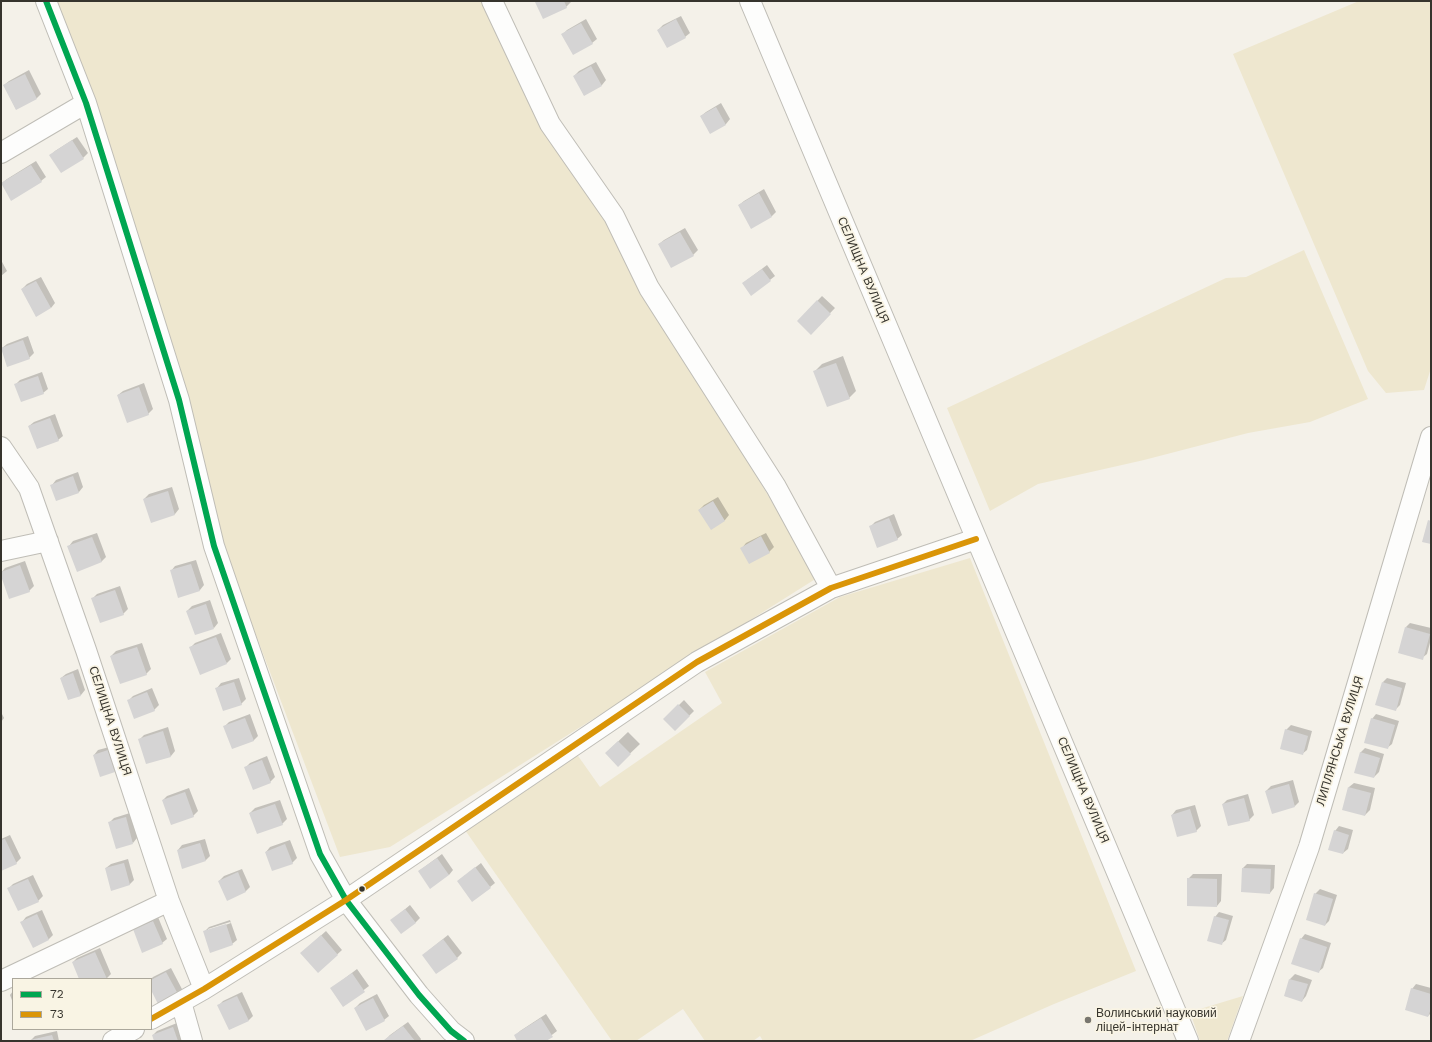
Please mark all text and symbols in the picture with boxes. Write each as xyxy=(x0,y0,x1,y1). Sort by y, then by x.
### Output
street label: СЕЛИЩНА ВУЛИЦЯ xyxy=(834,215,892,325)
street label: СЕЛИЩНА ВУЛИЦЯ xyxy=(86,665,134,777)
street label: ЛИПЛЯНСЬКА ВУЛИЦЯ xyxy=(1313,674,1367,808)
street label: СЕЛИЩНА ВУЛИЦЯ xyxy=(1054,735,1112,845)
unlabelled marker xyxy=(357,884,367,894)
legend xyxy=(12,978,152,1030)
text: 72 xyxy=(50,987,64,1001)
place label: Волинський науковий ліцей-інтернат xyxy=(1096,1006,1217,1034)
text: 73 xyxy=(50,1007,64,1021)
marker: Волинський науковий ліцей-інтернат xyxy=(1083,1015,1093,1025)

